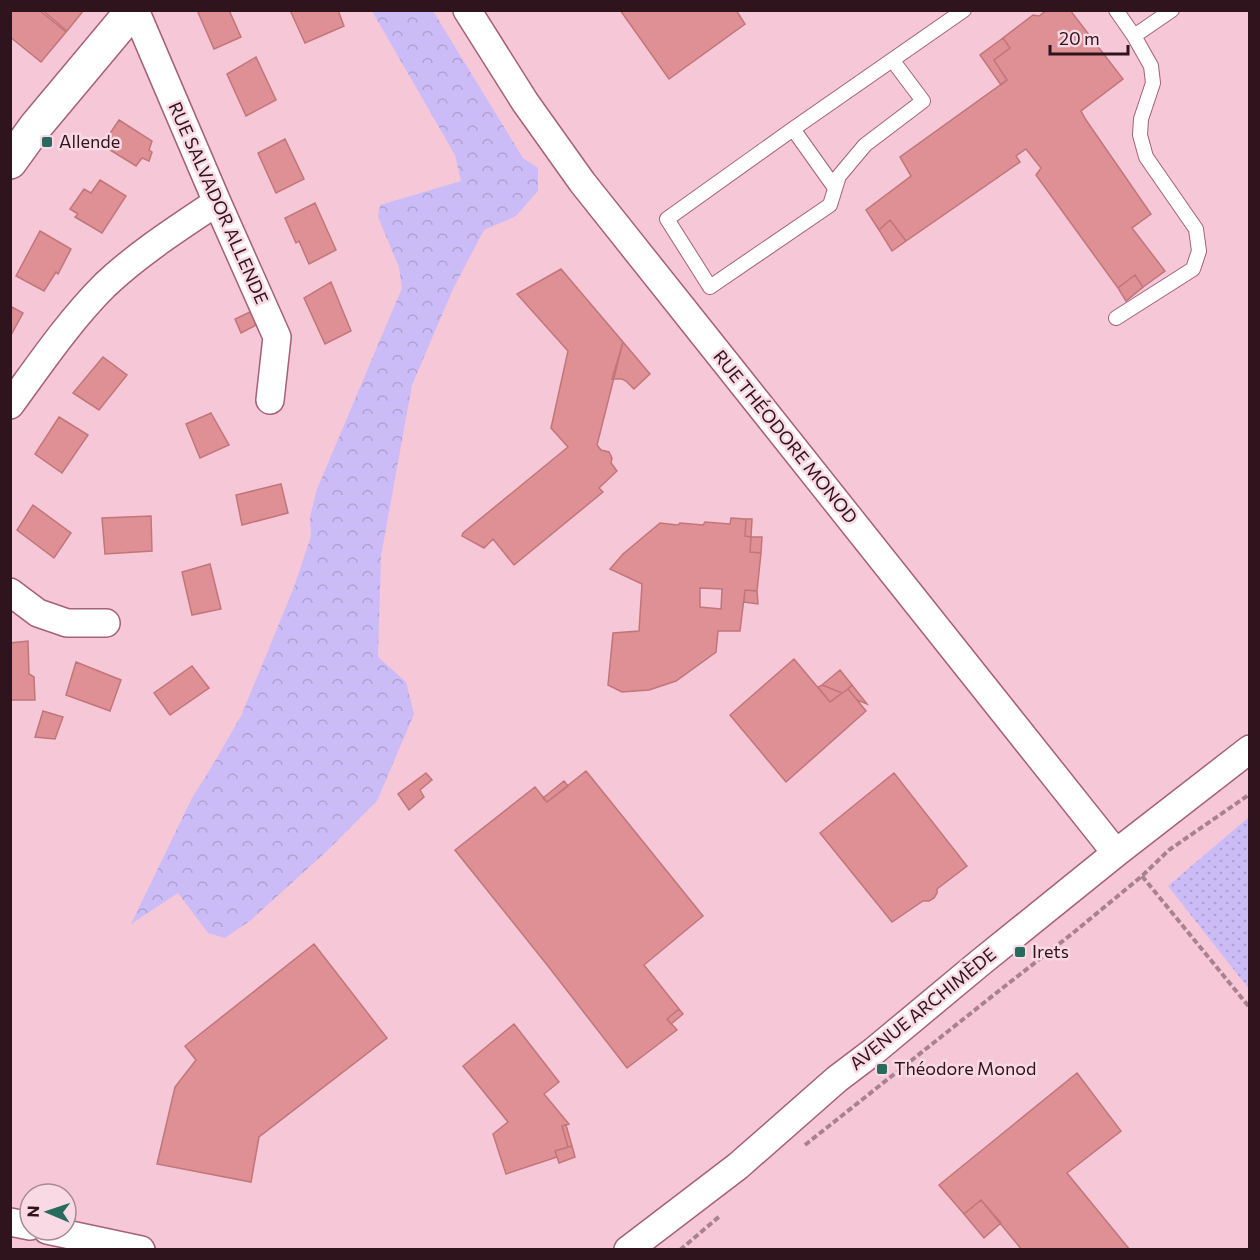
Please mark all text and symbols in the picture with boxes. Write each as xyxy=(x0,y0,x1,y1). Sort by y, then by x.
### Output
scale bar xyxy=(1050,18,1128,56)
text: 20 m xyxy=(1059,27,1100,49)
street label: RUE SALVADOR ALLENDE xyxy=(164,98,274,307)
place label: Allende xyxy=(59,130,120,152)
marker: Allende xyxy=(40,135,54,149)
street label: RUE THÉODORE MONOD xyxy=(709,345,863,527)
place label: Irets xyxy=(1032,940,1069,962)
street label: AVENUE ARCHIMÈDE xyxy=(845,942,1000,1074)
marker: Irets xyxy=(1013,945,1027,959)
place label: Théodore Monod xyxy=(894,1057,1036,1079)
marker: Théodore Monod xyxy=(875,1062,889,1076)
north arrow xyxy=(18,1182,78,1242)
text: N xyxy=(23,1205,42,1218)

